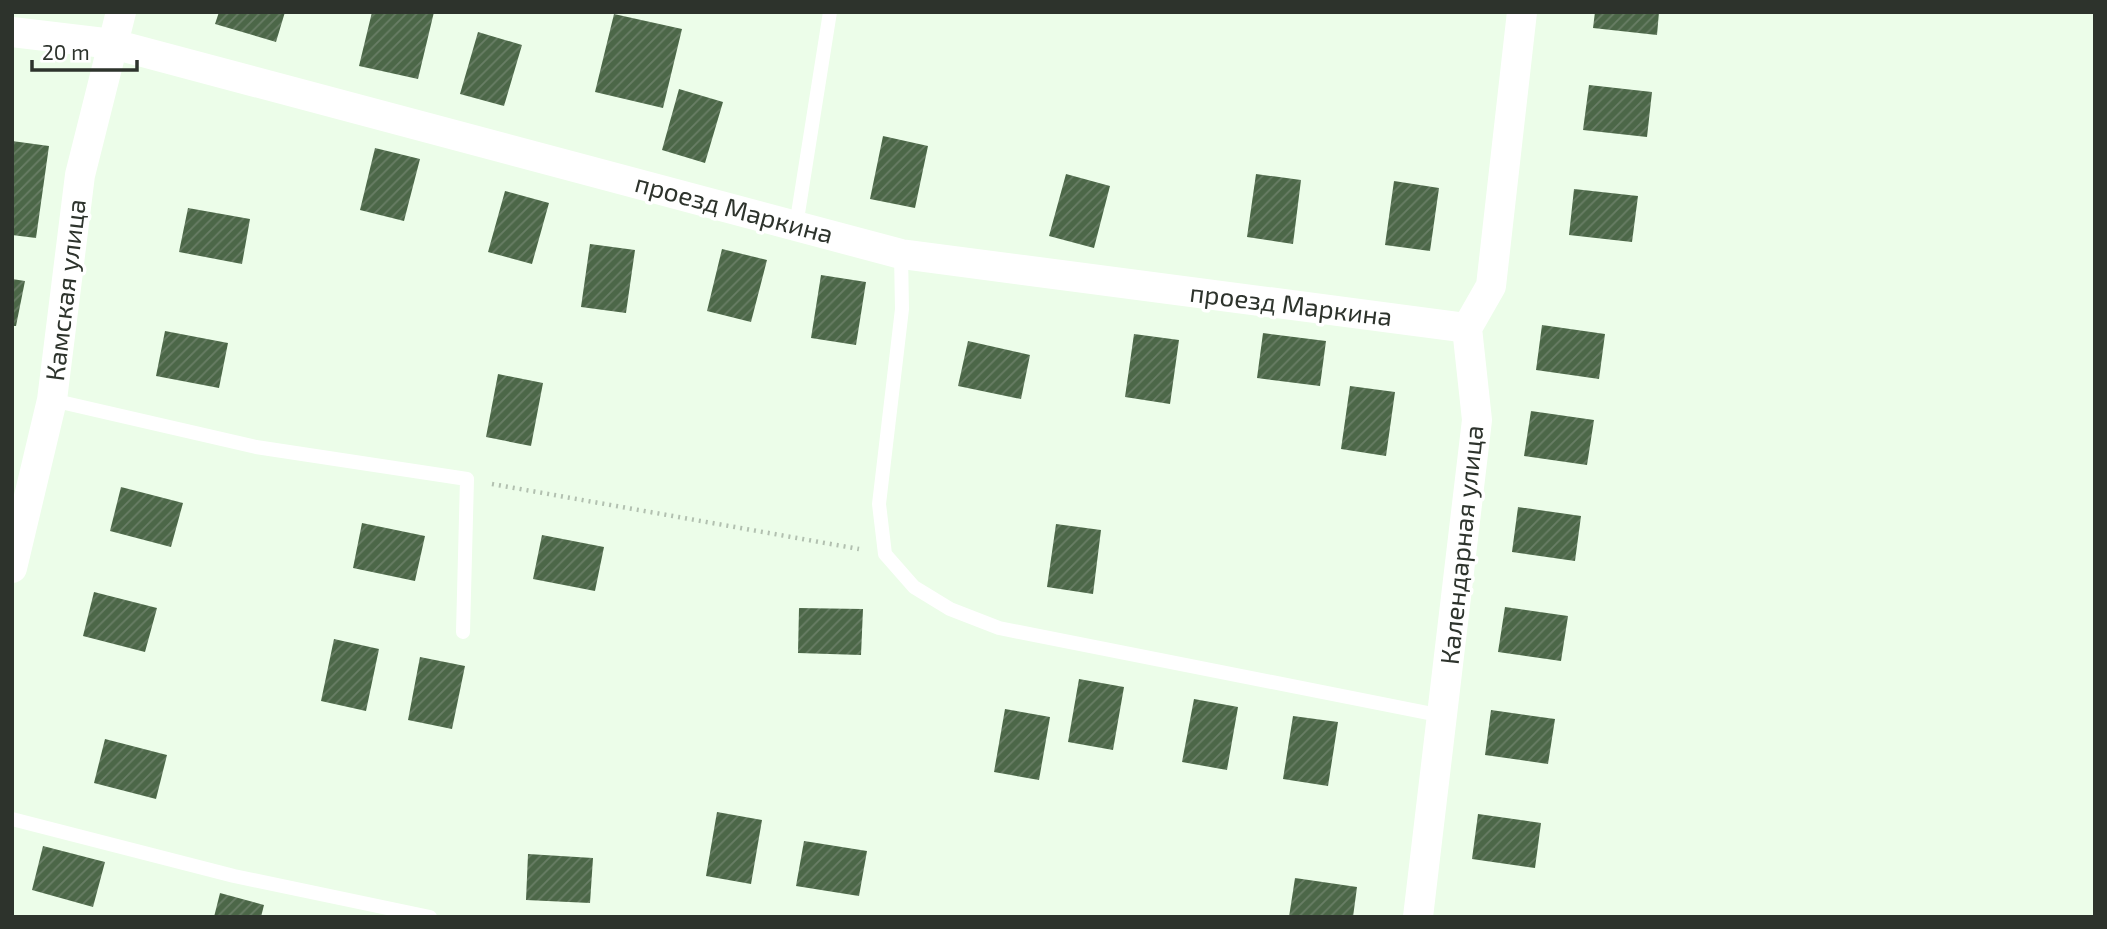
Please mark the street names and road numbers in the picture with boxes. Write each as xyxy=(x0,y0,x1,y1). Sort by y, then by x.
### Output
street label: проезд Маркина xyxy=(632,166,837,249)
street label: Камская улица xyxy=(38,197,92,383)
street label: проезд Маркина xyxy=(1188,276,1394,331)
street label: Календарная улица xyxy=(1433,424,1489,666)

